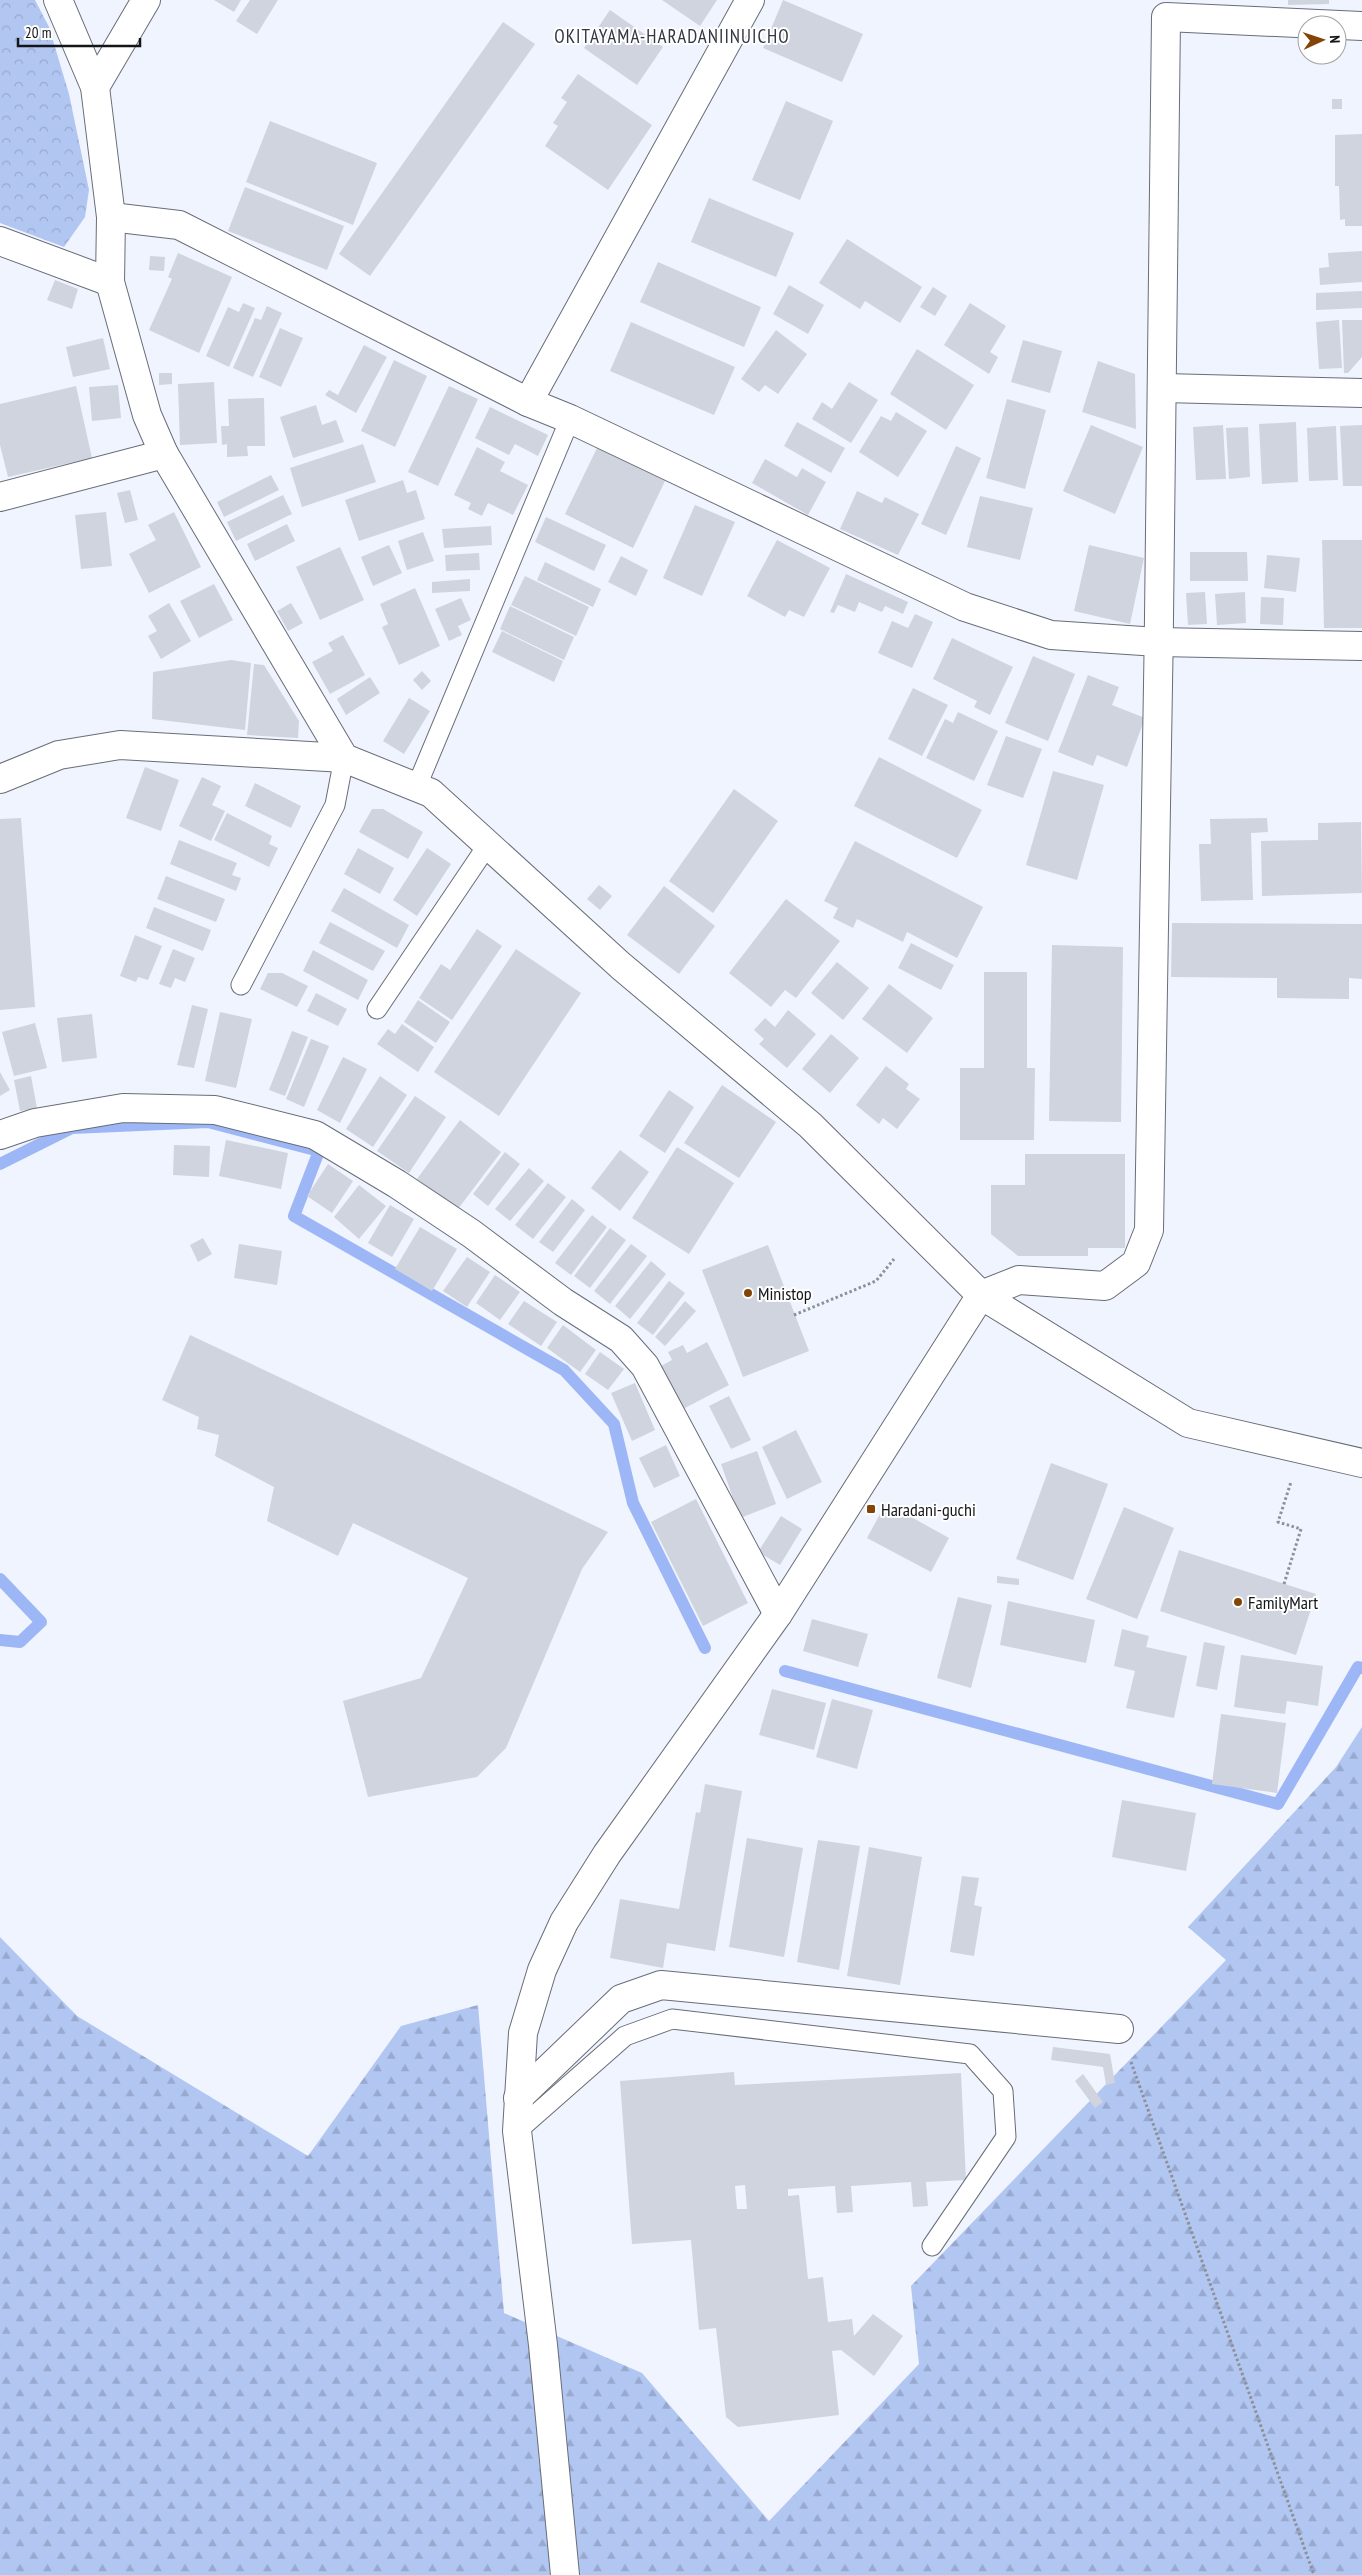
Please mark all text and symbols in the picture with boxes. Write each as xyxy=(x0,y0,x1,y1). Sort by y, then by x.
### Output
scale bar xyxy=(18,15,140,47)
north arrow xyxy=(1297,15,1347,65)
text: 20 m xyxy=(25,23,51,42)
district label: OKITAYAMA-HARADANIINUICHO xyxy=(554,24,790,48)
text: N xyxy=(1326,35,1344,44)
place label: Ministop xyxy=(758,1282,812,1305)
marker: Ministop xyxy=(742,1287,754,1299)
place label: Haradani-guchi xyxy=(881,1498,976,1521)
marker: Haradani-guchi xyxy=(865,1503,877,1515)
place label: FamilyMart xyxy=(1248,1591,1318,1614)
marker: FamilyMart xyxy=(1232,1596,1244,1608)

